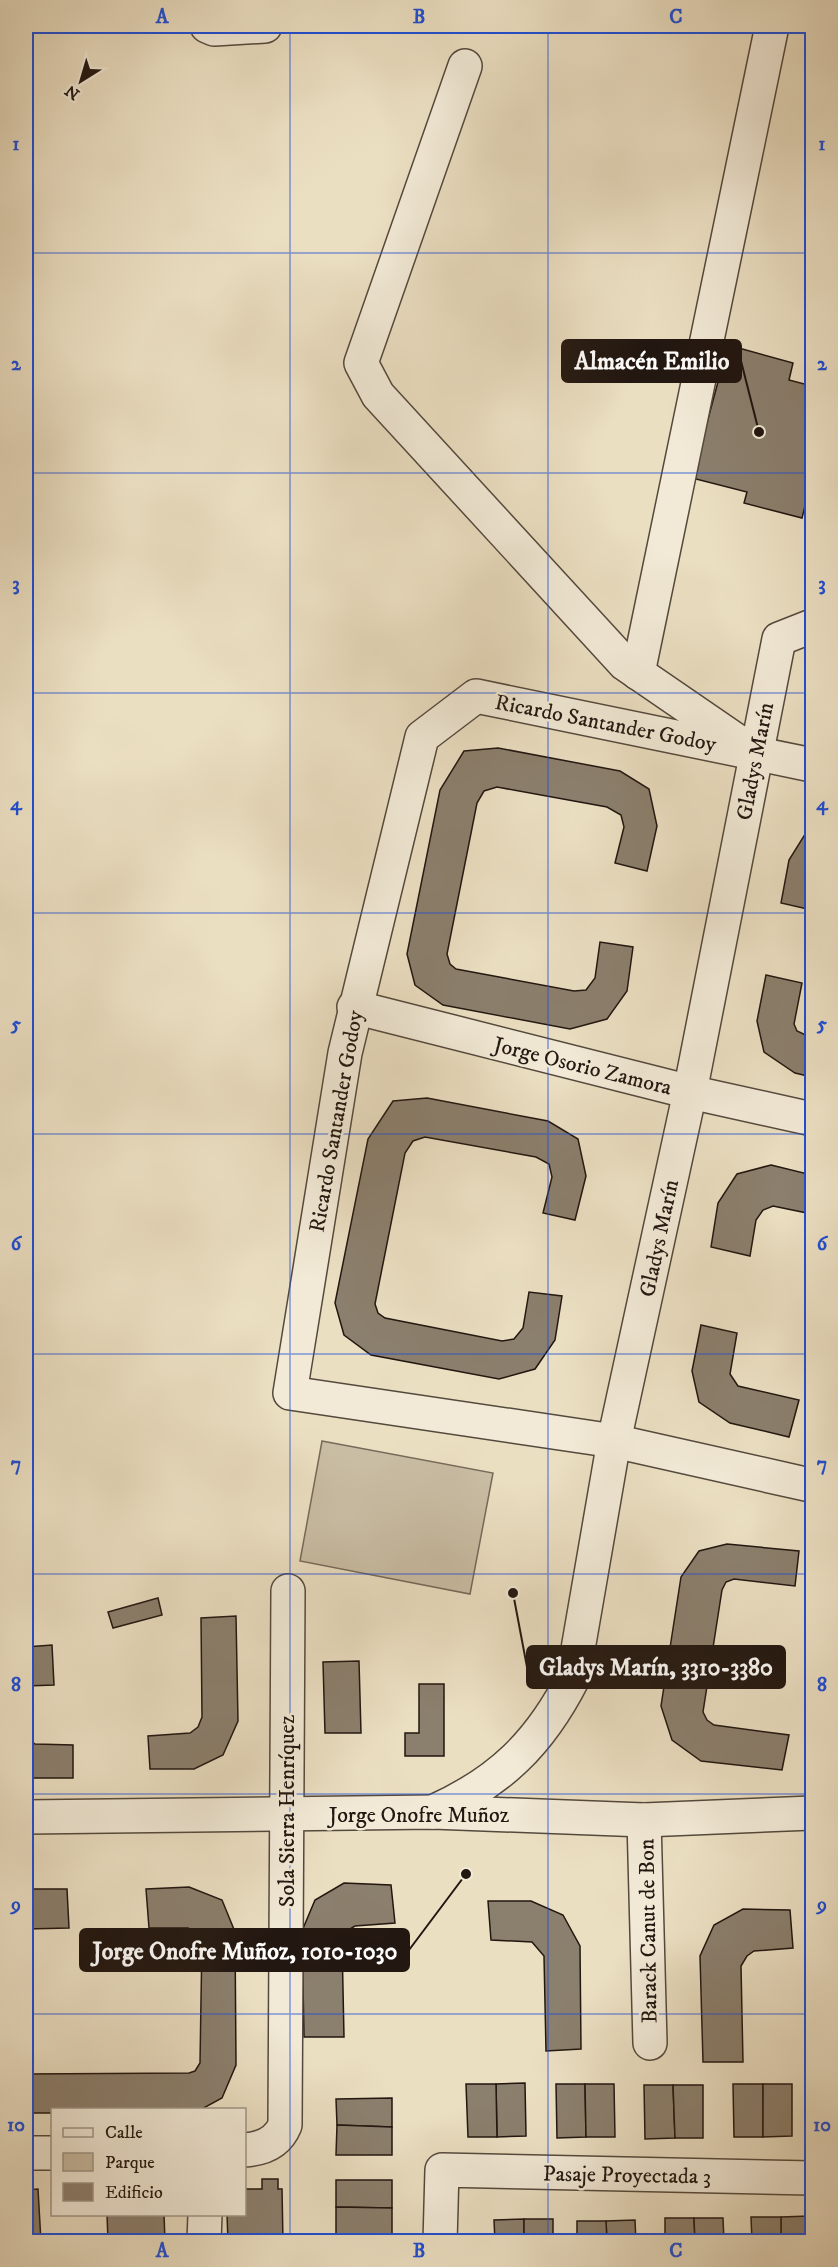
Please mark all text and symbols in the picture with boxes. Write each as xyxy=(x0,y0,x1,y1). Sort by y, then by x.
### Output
text: A xyxy=(155,5,170,30)
text: B xyxy=(413,5,425,30)
text: C xyxy=(669,5,683,30)
north arrow xyxy=(51,51,111,111)
text: N xyxy=(61,80,84,104)
text: 1 xyxy=(12,132,20,157)
text: 1 xyxy=(818,132,826,157)
callout: Almacén Emilio xyxy=(562,340,741,382)
text: Almacén Emilio xyxy=(574,347,730,377)
text: 2 xyxy=(11,352,22,377)
text: 2 xyxy=(817,352,828,377)
text: 3 xyxy=(12,572,20,597)
text: 3 xyxy=(818,572,826,597)
street label: Ricardo Santander Godoy xyxy=(493,689,719,758)
street label: Gladys Marín xyxy=(731,700,780,823)
text: 4 xyxy=(10,792,23,817)
text: 4 xyxy=(816,792,829,817)
street label: Ricardo Santander Godoy xyxy=(304,1008,369,1234)
text: 5 xyxy=(10,1012,21,1037)
text: 5 xyxy=(816,1012,827,1037)
street label: Jorge Osorio Zamora xyxy=(489,1031,675,1102)
street label: Gladys Marín xyxy=(634,1177,685,1300)
text: 6 xyxy=(11,1232,23,1257)
text: 6 xyxy=(817,1232,829,1257)
text: 7 xyxy=(11,1452,21,1477)
text: 7 xyxy=(817,1452,827,1477)
callout: Gladys Marín, 3310-3380 xyxy=(527,1646,785,1688)
text: Gladys Marín, 3310-3380 xyxy=(539,1653,773,1683)
text: 8 xyxy=(11,1673,21,1698)
text: 8 xyxy=(817,1673,827,1698)
street label: Sola Sierra Henríquez xyxy=(274,1714,301,1907)
street label: Jorge Onofre Muñoz xyxy=(327,1802,510,1829)
street label: Barack Canut de Bon xyxy=(633,1838,664,2023)
text: 9 xyxy=(9,1893,21,1918)
text: 9 xyxy=(815,1893,827,1918)
callout: Jorge Onofre Muñoz, 1010-1030 xyxy=(80,1929,409,1971)
text: Jorge Onofre Muñoz, 1010-1030 xyxy=(90,1937,398,1967)
legend xyxy=(51,2108,246,2216)
text: 10 xyxy=(7,2113,25,2138)
text: 10 xyxy=(813,2113,831,2138)
text: Calle xyxy=(105,2122,143,2144)
text: Parque xyxy=(105,2152,155,2174)
street label: Pasaje Proyectada 3 xyxy=(543,2161,711,2190)
text: Edificio xyxy=(105,2182,163,2204)
text: A xyxy=(155,2239,170,2264)
text: B xyxy=(413,2239,425,2264)
text: C xyxy=(669,2239,683,2264)

